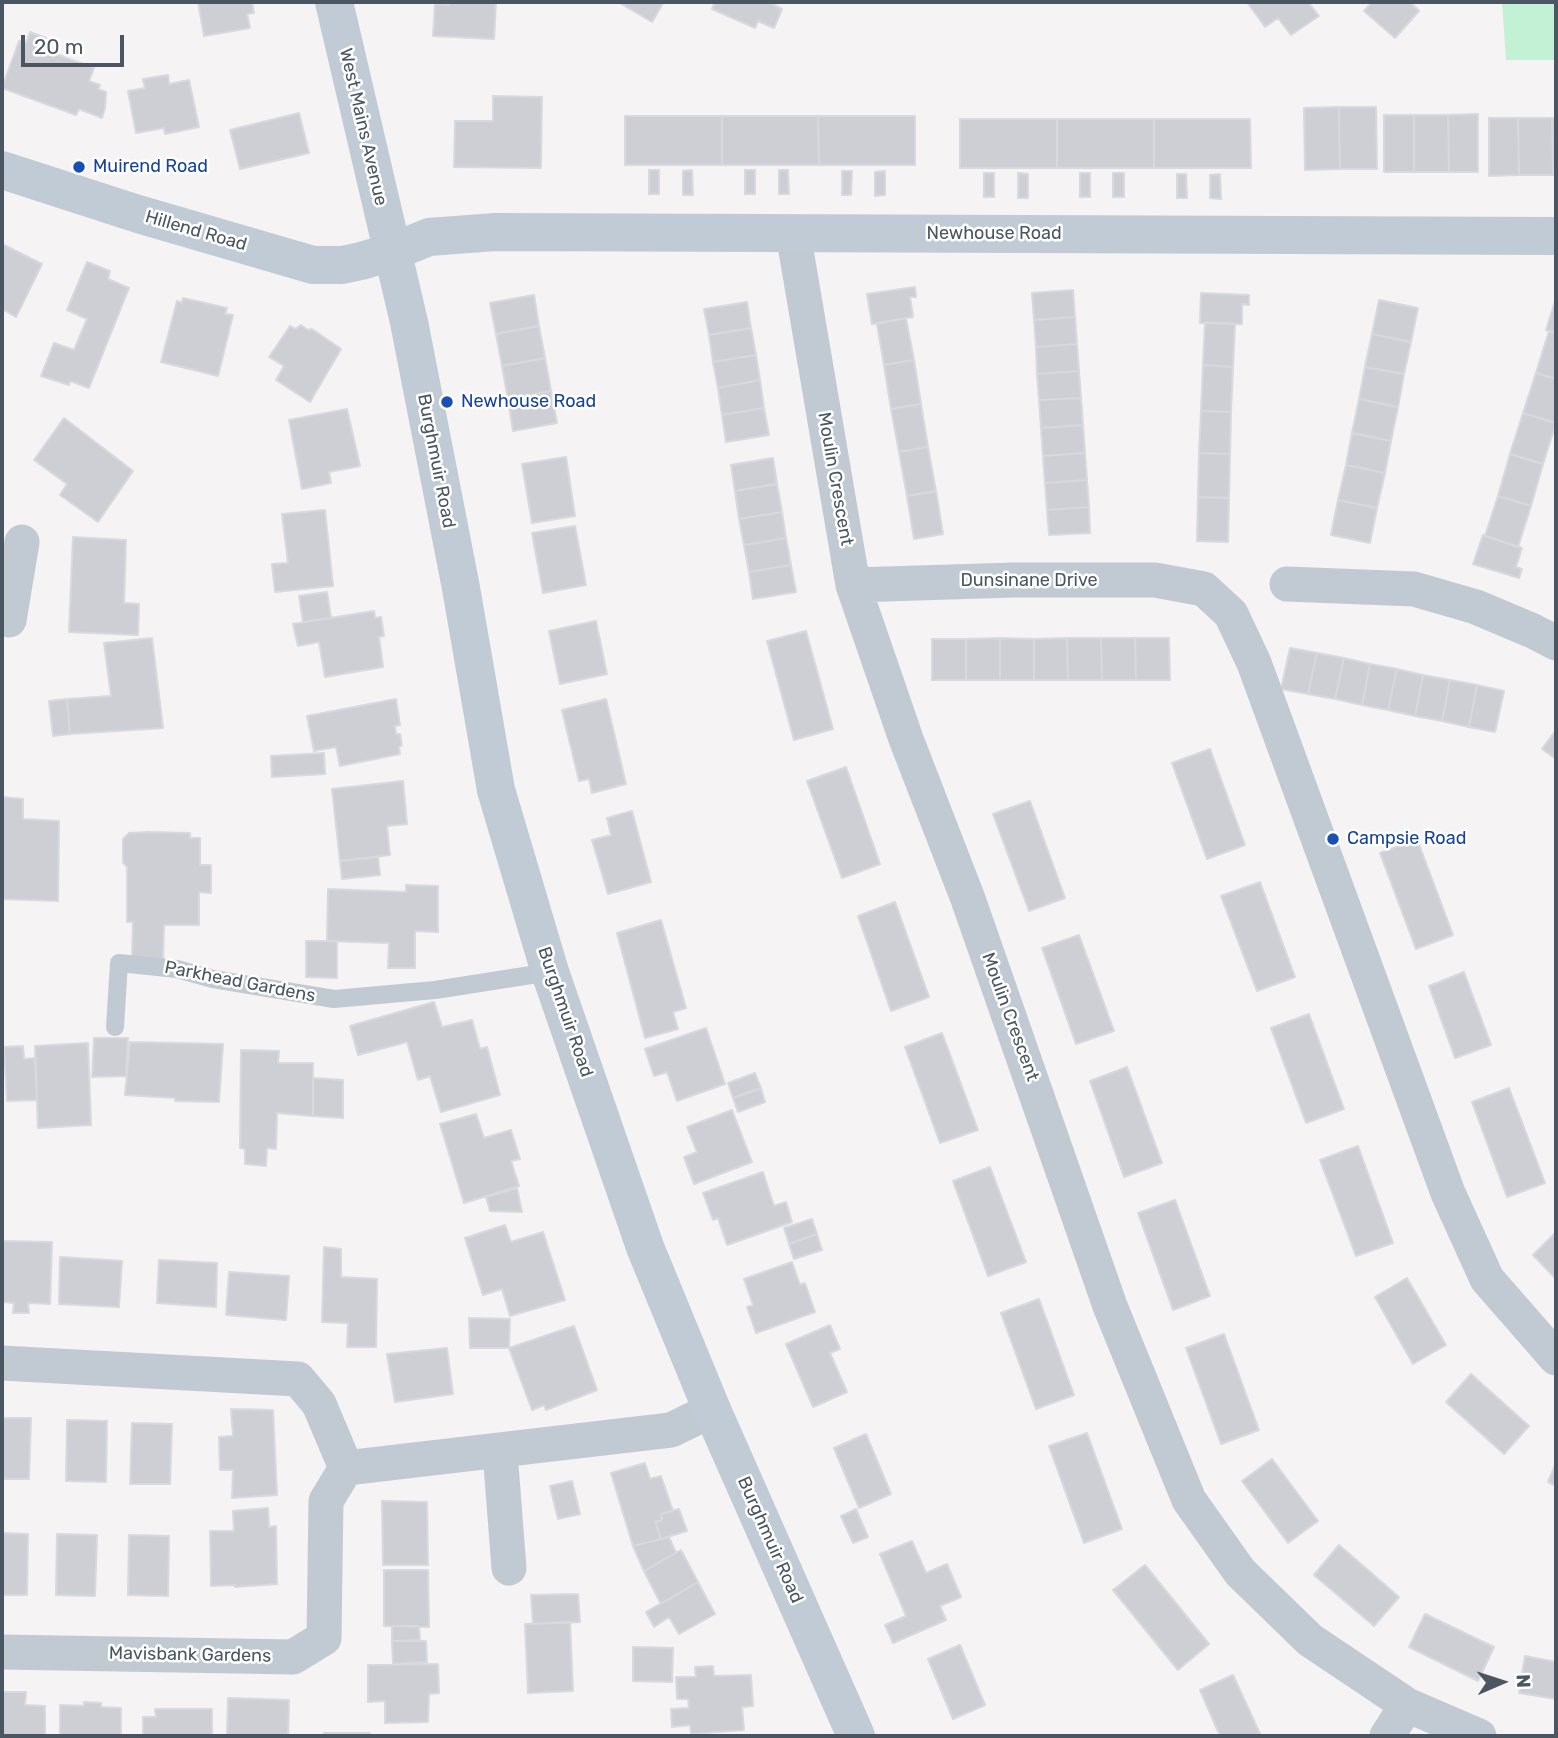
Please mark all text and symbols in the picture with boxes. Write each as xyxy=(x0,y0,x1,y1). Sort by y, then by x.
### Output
scale bar xyxy=(24,21,128,65)
text: 20 m xyxy=(34,34,83,59)
street label: West Mains Avenue xyxy=(334,46,392,208)
place label: Muirend Road xyxy=(93,156,208,178)
marker: Muirend Road xyxy=(71,159,87,175)
street label: Hillend Road xyxy=(143,206,249,256)
street label: Newhouse Road xyxy=(926,223,1062,245)
place label: Newhouse Road xyxy=(461,391,596,413)
street label: Burghmuir Road xyxy=(412,392,460,530)
marker: Newhouse Road xyxy=(439,394,455,410)
street label: Moulin Crescent xyxy=(813,411,857,547)
street label: Dunsinane Drive xyxy=(960,570,1098,592)
place label: Campsie Road xyxy=(1347,828,1466,850)
marker: Campsie Road xyxy=(1325,831,1341,847)
street label: Burghmuir Road xyxy=(533,944,597,1080)
street label: Moulin Crescent xyxy=(977,950,1043,1084)
street label: Parkhead Gardens xyxy=(163,957,317,1007)
street label: Burghmuir Road xyxy=(732,1473,808,1607)
street label: Mavisbank Gardens xyxy=(109,1643,271,1667)
north arrow xyxy=(1467,1647,1537,1717)
text: N xyxy=(1512,1673,1535,1688)

